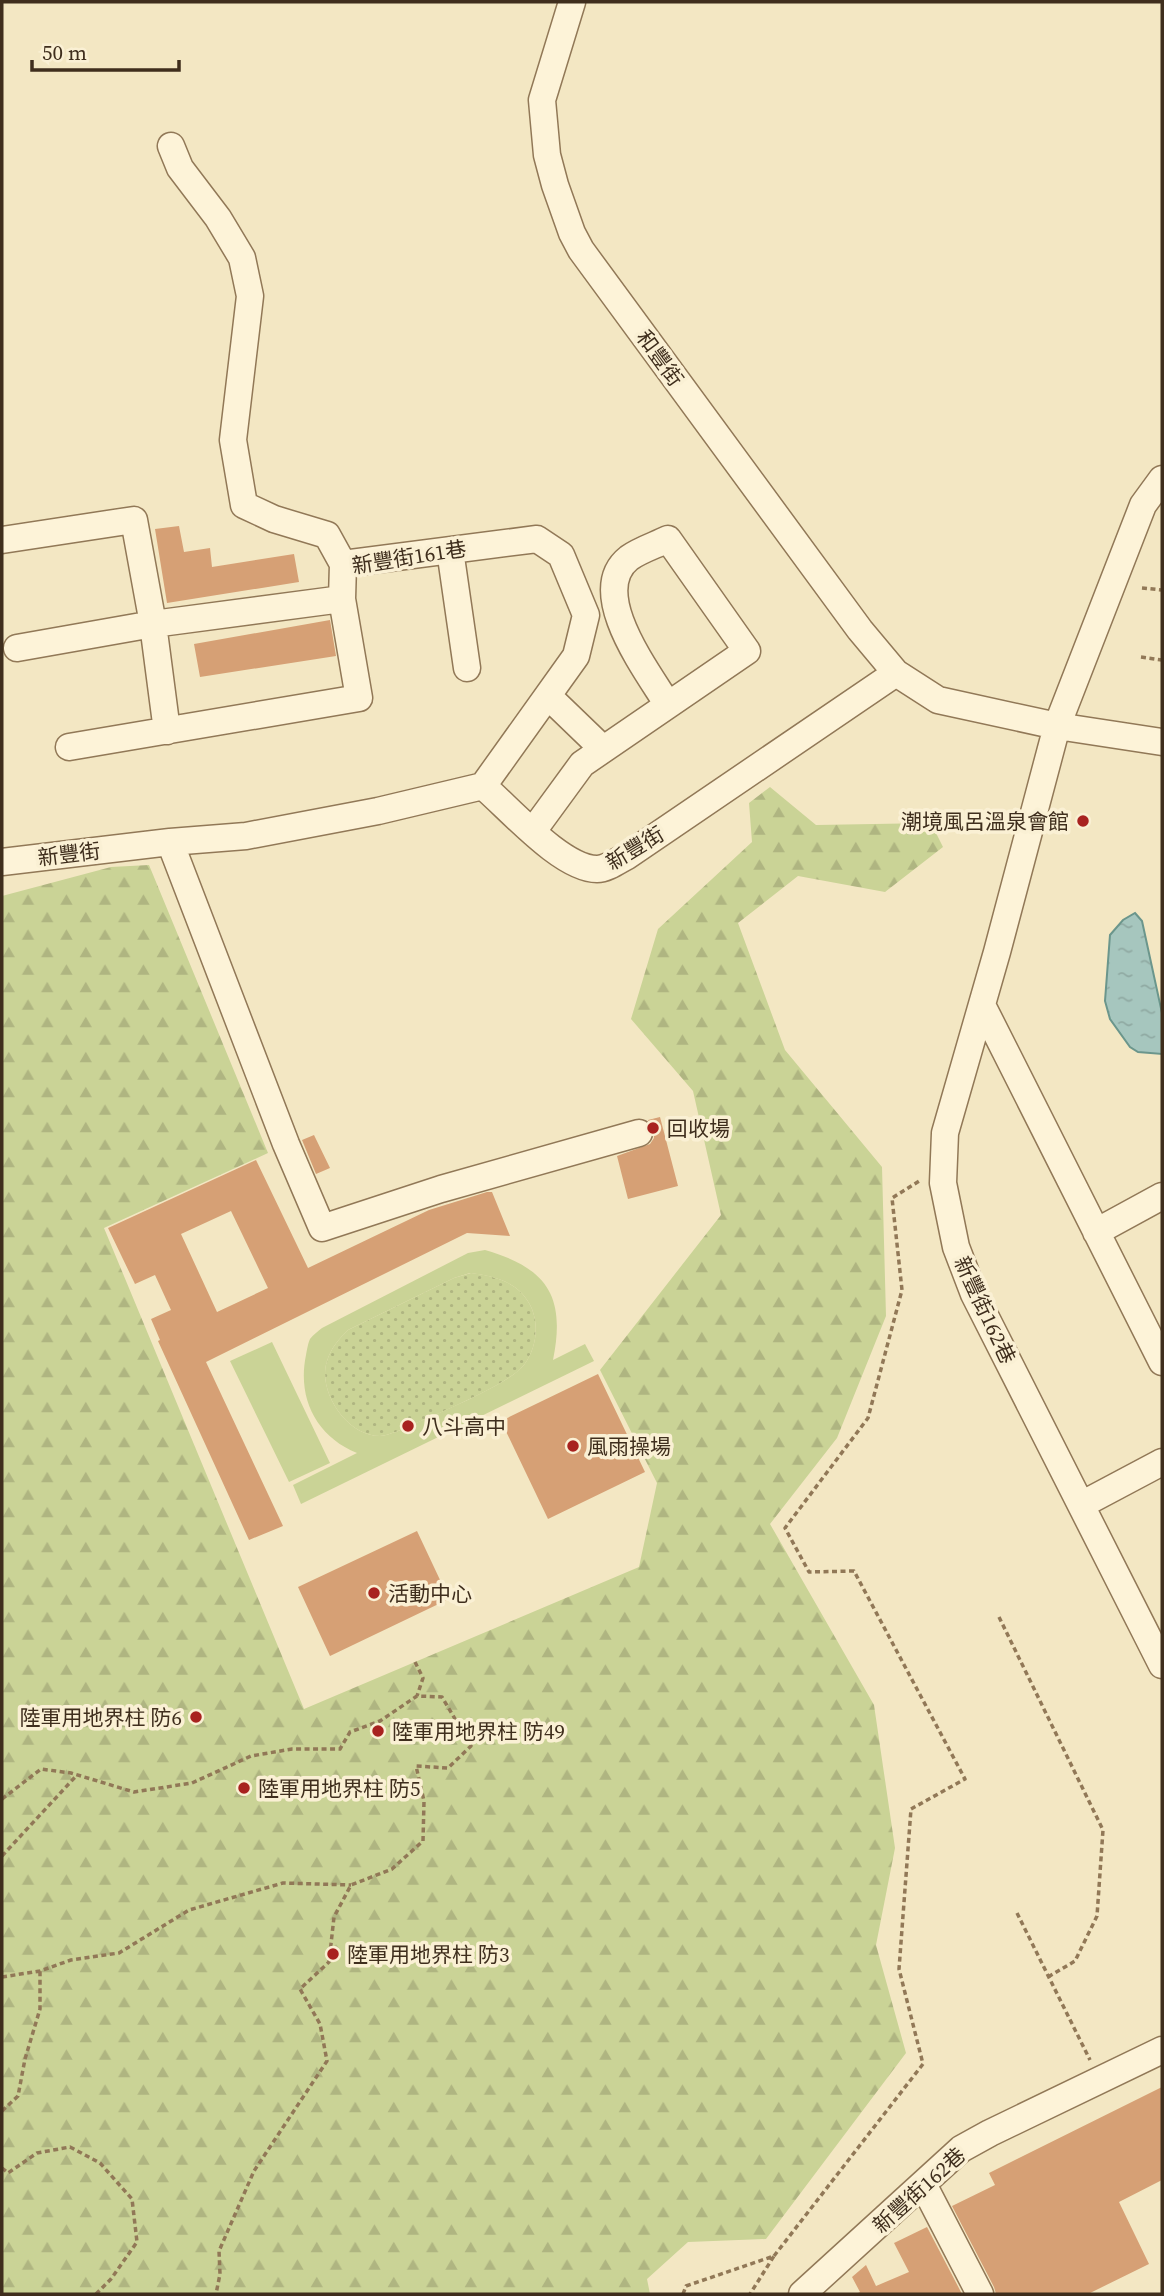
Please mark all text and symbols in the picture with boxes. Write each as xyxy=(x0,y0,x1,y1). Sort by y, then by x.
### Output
scale bar xyxy=(32,28,178,72)
text: 50 m xyxy=(42,38,87,67)
street label: 和豐街 xyxy=(630,324,690,392)
street label: 新豐街161巷 xyxy=(350,534,468,580)
place label: 潮境風呂溫泉會館 xyxy=(901,807,1069,836)
marker: 潮境風呂溫泉會館 xyxy=(1075,813,1091,829)
street label: 新豐街 xyxy=(601,819,669,877)
street label: 新豐街 xyxy=(36,836,102,872)
place label: 回收場 xyxy=(667,1114,730,1143)
marker: 回收場 xyxy=(645,1120,661,1136)
street label: 新豐街162巷 xyxy=(947,1252,1023,1368)
place label: 八斗高中 xyxy=(422,1412,506,1441)
marker: 八斗高中 xyxy=(400,1418,416,1434)
place label: 風雨操場 xyxy=(587,1432,671,1461)
marker: 風雨操場 xyxy=(565,1438,581,1454)
place label: 活動中心 xyxy=(388,1579,472,1608)
marker: 活動中心 xyxy=(366,1585,382,1601)
place label: 陸軍用地界柱 防6 xyxy=(20,1703,182,1732)
marker: 陸軍用地界柱 防6 xyxy=(188,1709,204,1725)
place label: 陸軍用地界柱 防49 xyxy=(392,1717,565,1746)
marker: 陸軍用地界柱 防49 xyxy=(370,1723,386,1739)
place label: 陸軍用地界柱 防5 xyxy=(258,1774,420,1803)
marker: 陸軍用地界柱 防5 xyxy=(236,1780,252,1796)
place label: 陸軍用地界柱 防3 xyxy=(347,1940,509,1969)
marker: 陸軍用地界柱 防3 xyxy=(325,1946,341,1962)
street label: 新豐街162巷 xyxy=(866,2141,972,2239)

